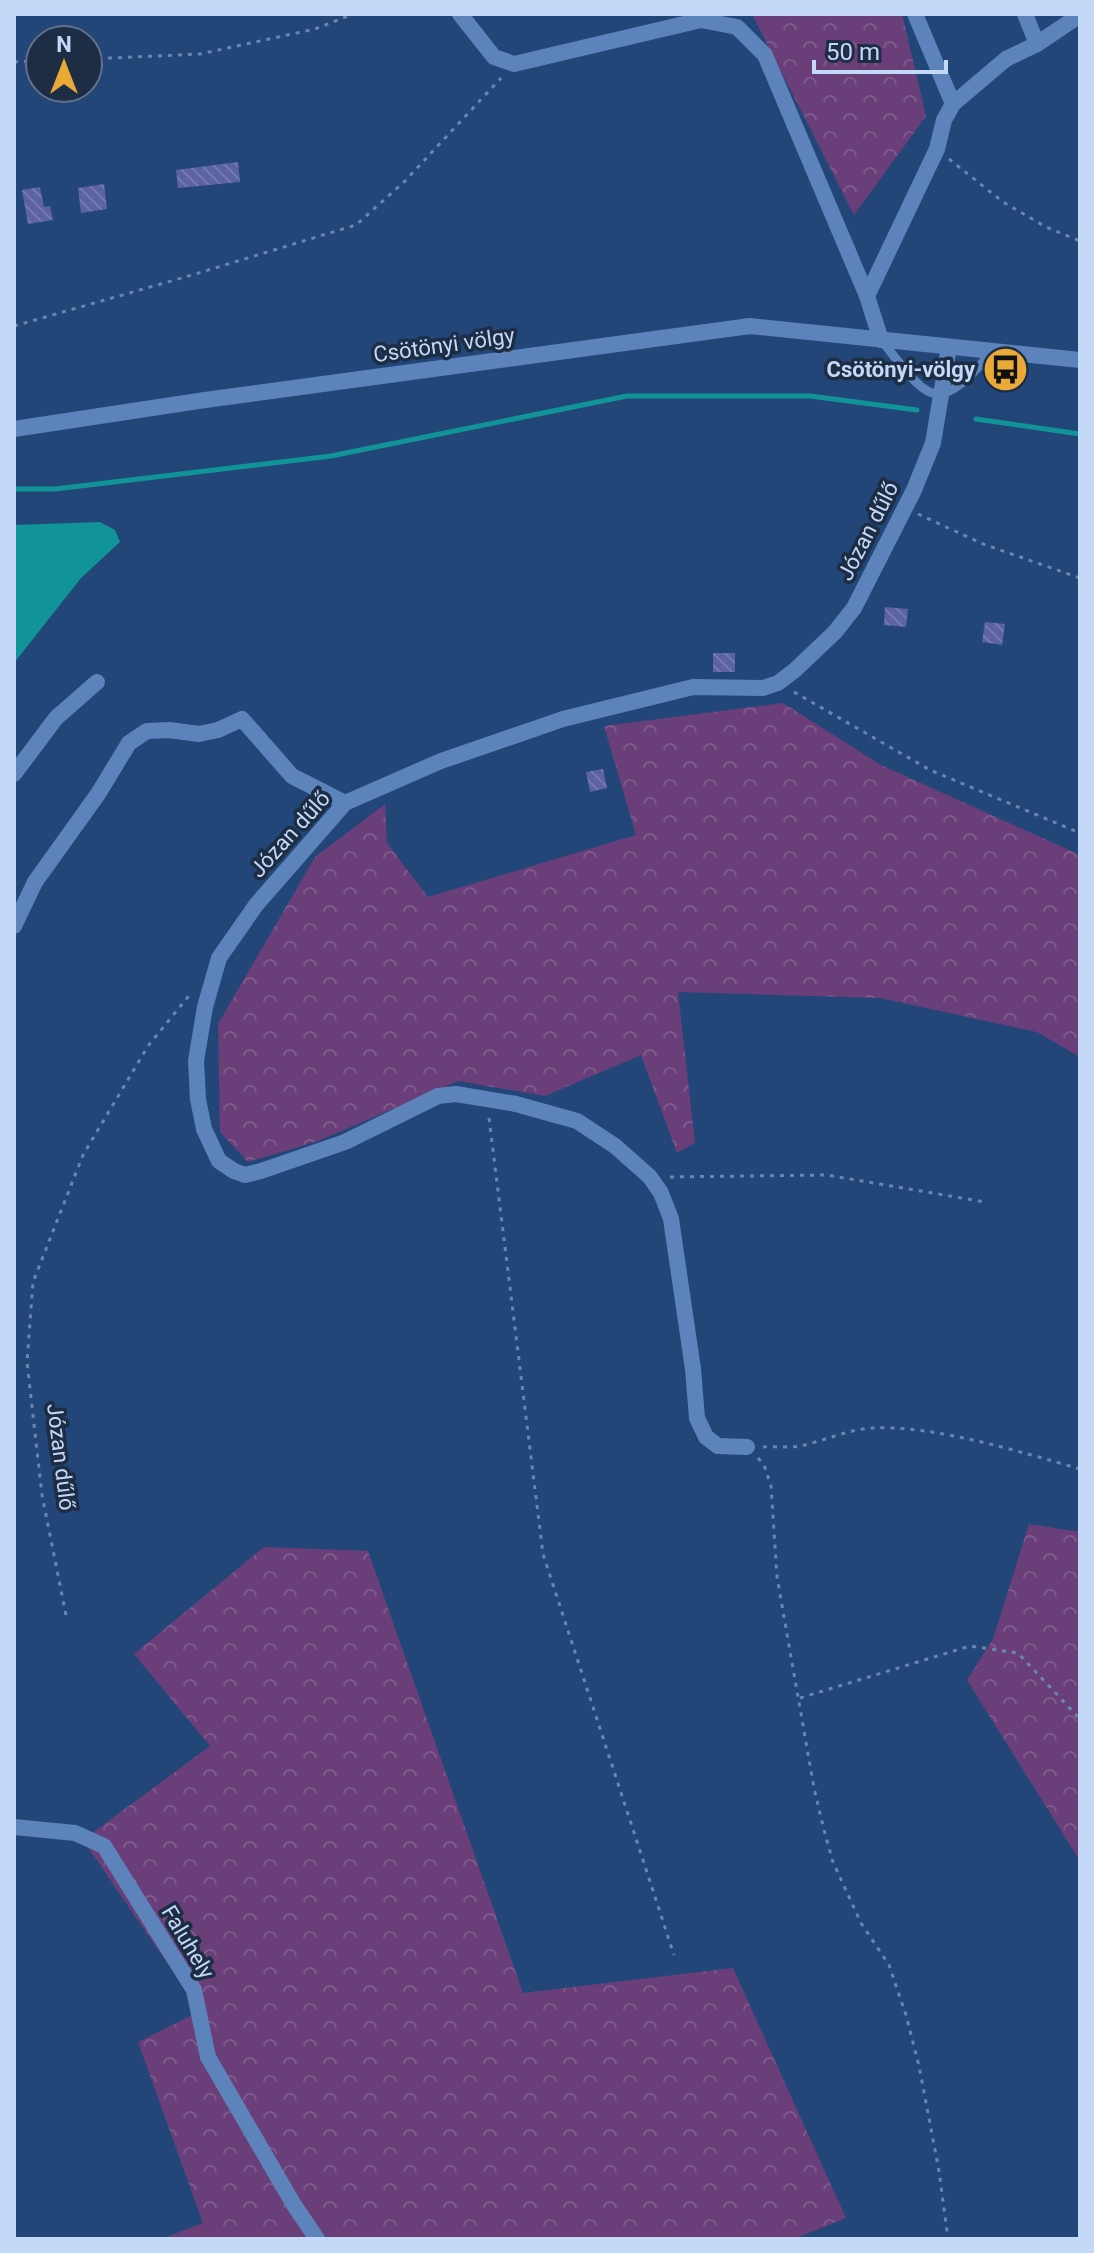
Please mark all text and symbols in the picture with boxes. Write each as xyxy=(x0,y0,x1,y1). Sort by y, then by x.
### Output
north arrow xyxy=(24,24,104,104)
scale bar xyxy=(814,24,946,74)
text: N xyxy=(56,32,72,57)
text: 50 m xyxy=(826,38,880,66)
street label: Csötönyi völgy xyxy=(372,323,517,367)
bus stop icon: Csötönyi-völgy xyxy=(982,345,1030,393)
place label: Csötönyi-völgy xyxy=(827,357,976,382)
street label: Józan dűlő xyxy=(832,477,904,585)
street label: Józan dűlő xyxy=(245,786,335,882)
street label: Józan dűlő xyxy=(42,1402,80,1512)
street label: Faluhely xyxy=(156,1901,220,1984)

